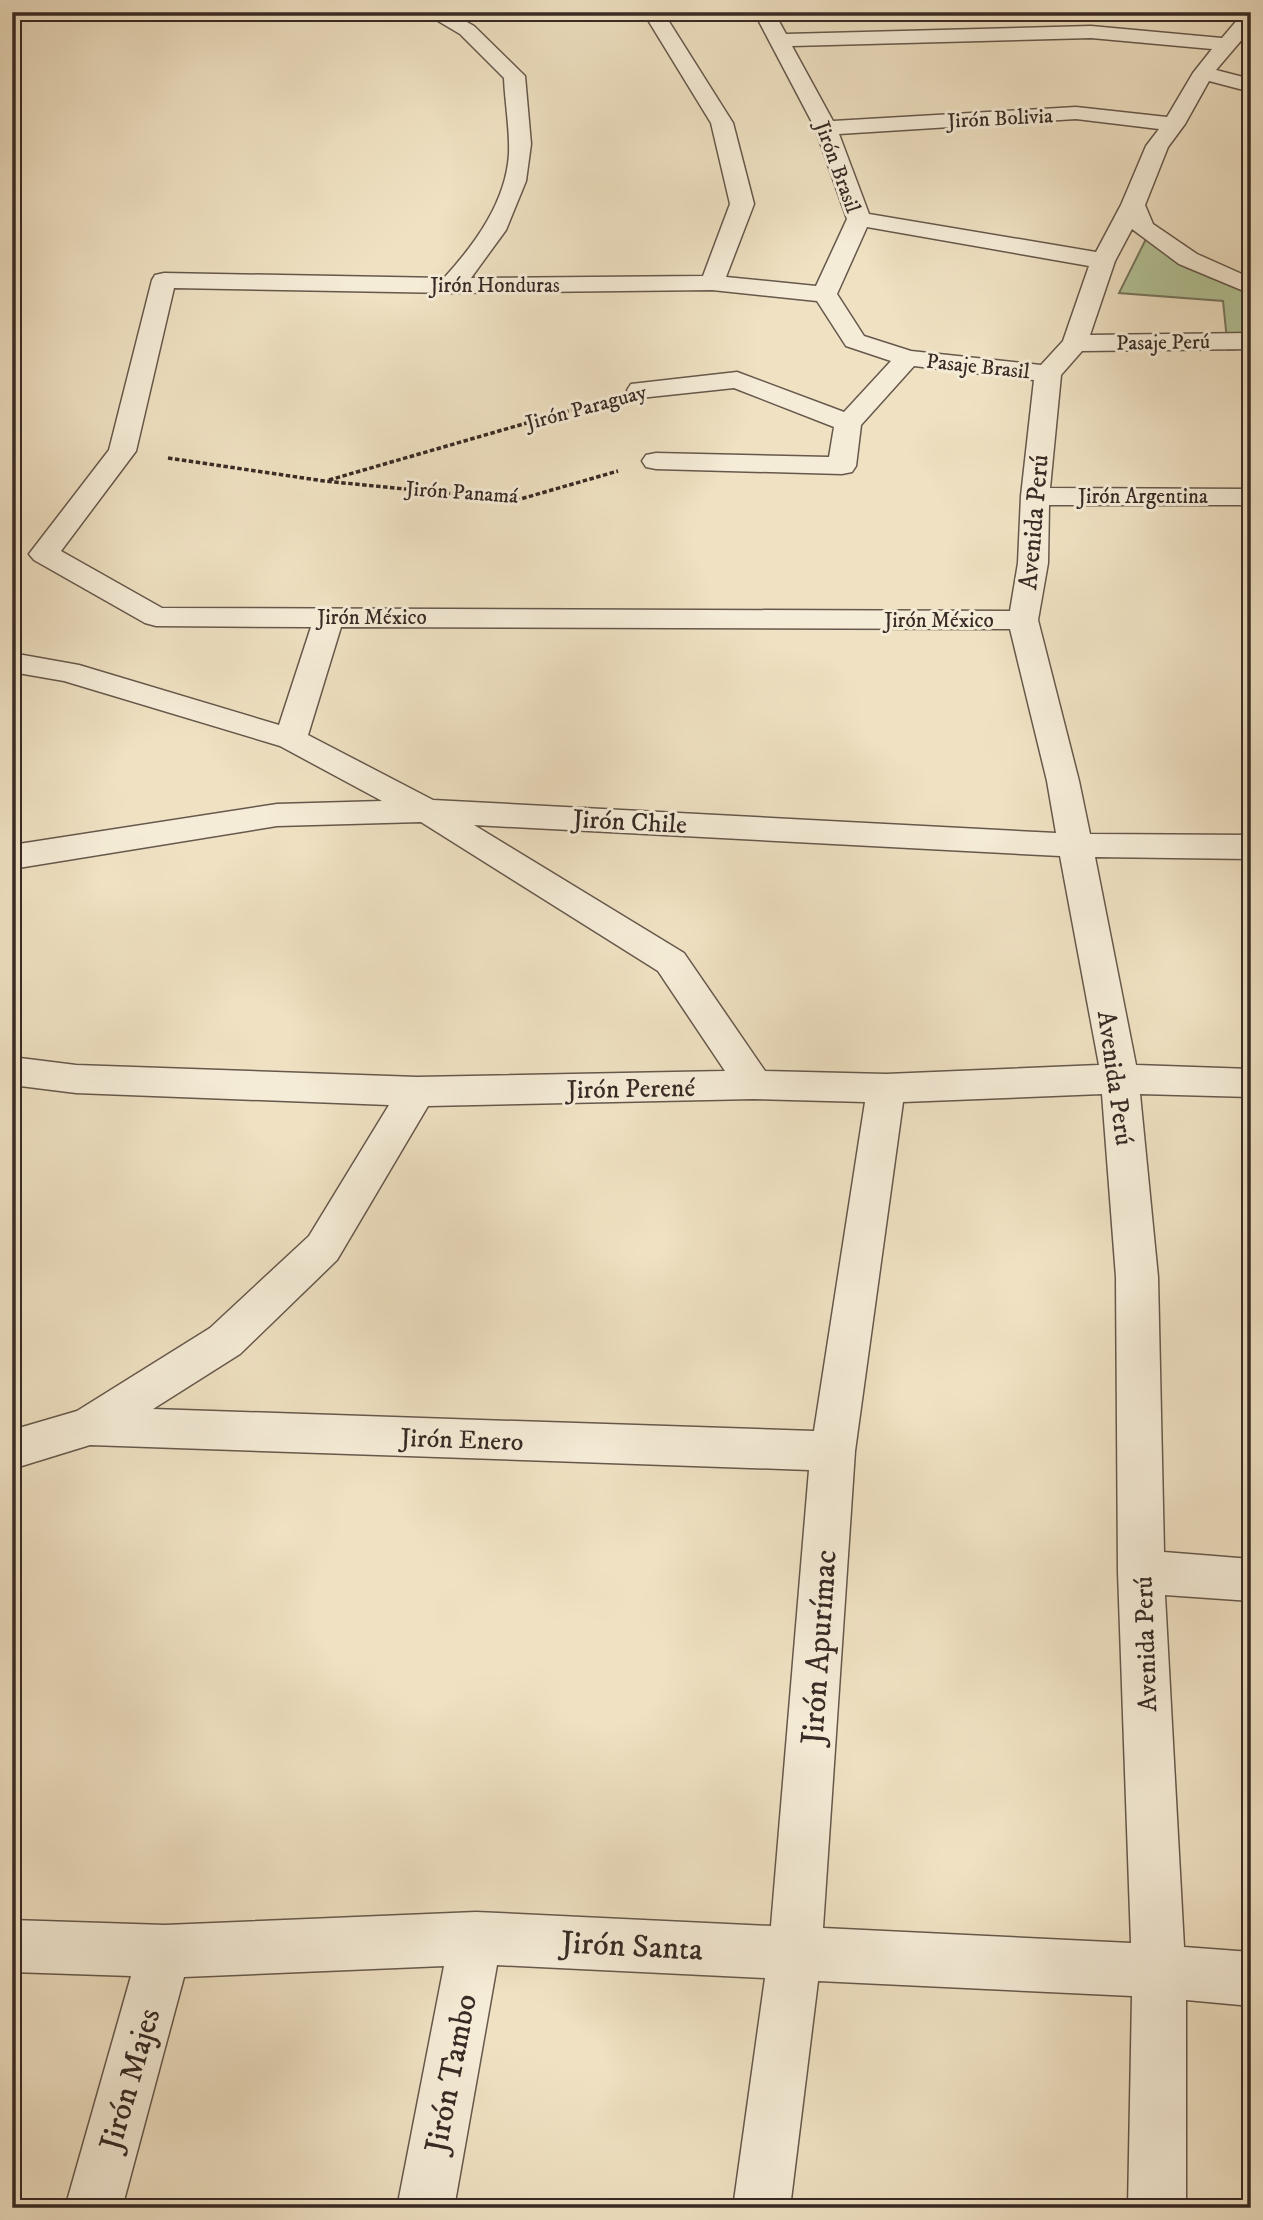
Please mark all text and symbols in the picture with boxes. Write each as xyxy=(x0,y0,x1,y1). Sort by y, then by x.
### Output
street label: Jirón Bolivia xyxy=(945,103,1054,135)
street label: Jirón Brasil xyxy=(808,116,866,217)
street label: Jirón Honduras xyxy=(428,273,560,299)
street label: Pasaje Perú xyxy=(1116,329,1210,357)
street label: Pasaje Brasil xyxy=(925,349,1032,385)
street label: Jirón Paraguay xyxy=(521,379,650,437)
street label: Avenida Perú xyxy=(1012,453,1057,591)
street label: Jirón Panamá xyxy=(403,476,519,510)
street label: Jirón Argentina xyxy=(1076,484,1208,510)
street label: Jirón México xyxy=(315,605,427,631)
street label: Jirón México xyxy=(882,608,994,634)
street label: Jirón Chile xyxy=(570,803,688,842)
street label: Avenida Perú xyxy=(1089,1009,1140,1148)
street label: Jirón Perené xyxy=(565,1072,696,1107)
street label: Jirón Enero xyxy=(398,1422,524,1459)
street label: Jirón Apurímac xyxy=(793,1549,847,1749)
street label: Avenida Perú xyxy=(1128,1576,1165,1712)
street label: Jirón Santa xyxy=(557,1923,704,1971)
street label: Jirón Tambo xyxy=(416,1991,487,2159)
street label: Jirón Majes xyxy=(91,2004,170,2158)

